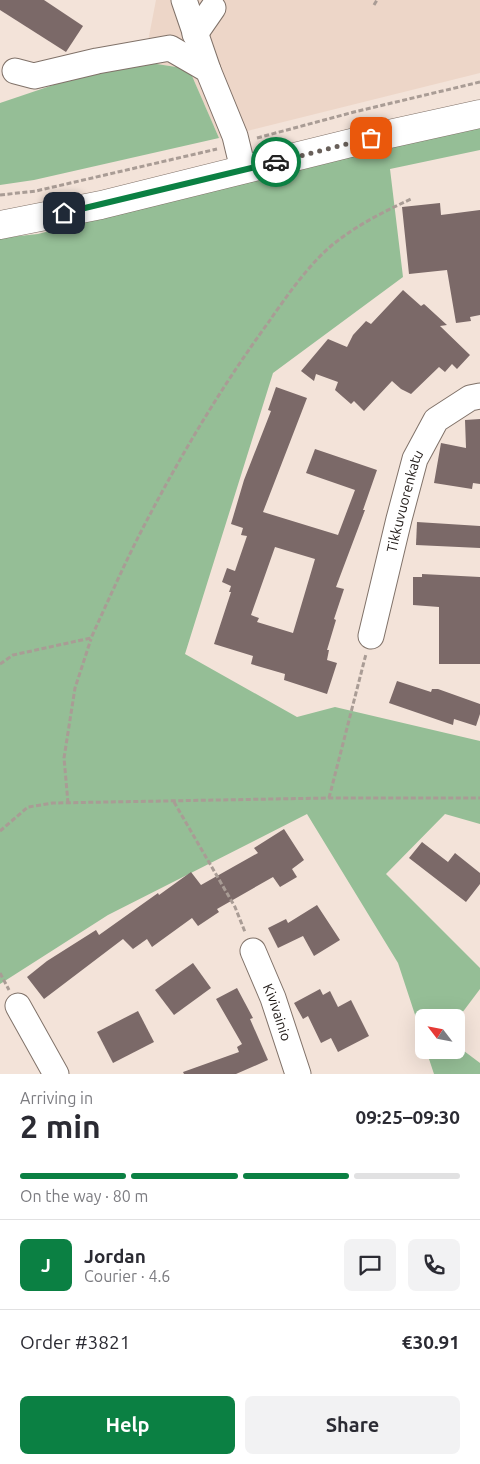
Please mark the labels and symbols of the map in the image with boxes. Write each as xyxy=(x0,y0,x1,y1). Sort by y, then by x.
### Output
pin xyxy=(350,117,392,159)
courier xyxy=(251,137,301,187)
pin xyxy=(43,192,85,234)
street label: Tikkuvuorenkatu xyxy=(383,447,426,554)
street label: Kivivainio xyxy=(260,981,295,1043)
north arrow xyxy=(415,1009,465,1059)

